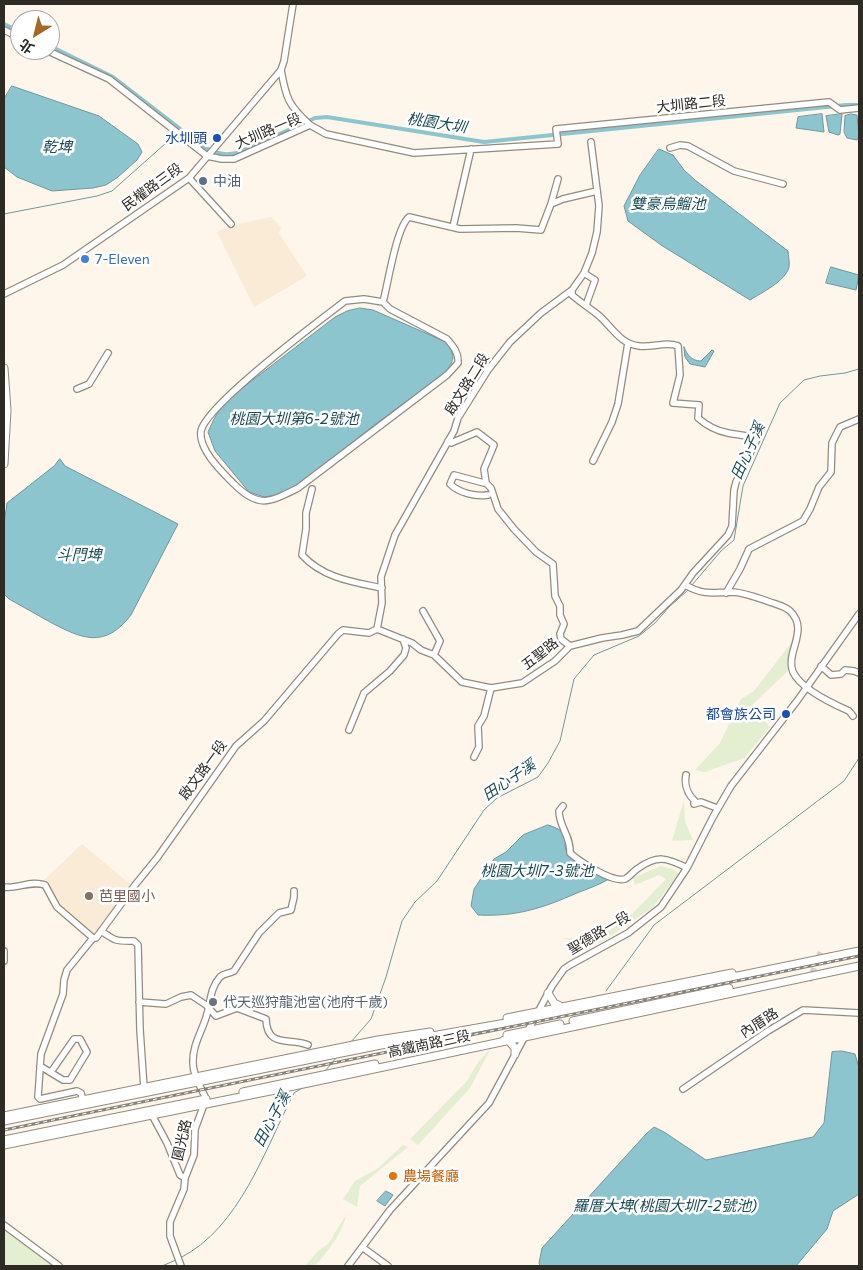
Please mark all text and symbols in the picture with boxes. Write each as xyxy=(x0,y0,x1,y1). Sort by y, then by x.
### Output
north arrow xyxy=(10,10,60,60)
text: 北 xyxy=(16,36,37,58)
street label: 大圳路二段 xyxy=(655,92,727,116)
water label: 桃園大圳 xyxy=(406,109,468,137)
street label: 大圳路一段 xyxy=(233,110,303,152)
place label: 水圳頭 xyxy=(165,130,207,146)
marker: 水圳頭 xyxy=(211,132,223,144)
water label: 乾埤 xyxy=(42,138,72,156)
street label: 民權路三段 xyxy=(119,160,185,214)
place label: 中油 xyxy=(213,173,241,189)
marker: 中油 xyxy=(197,175,209,187)
water label: 雙豪烏鰡池 xyxy=(631,195,705,213)
place label: 7-Eleven xyxy=(95,251,150,267)
marker: 7-Eleven xyxy=(79,253,91,265)
street label: 啟文路二段 xyxy=(441,350,493,418)
water label: 桃園大圳第6-2號池 xyxy=(230,410,358,428)
water label: 田心子溪 xyxy=(728,420,768,482)
water label: 斗門埤 xyxy=(57,546,101,564)
street label: 五聖路 xyxy=(518,634,562,674)
place label: 都會族公司 xyxy=(706,706,776,722)
marker: 都會族公司 xyxy=(780,708,792,720)
street label: 啟文路一段 xyxy=(176,737,230,803)
water label: 田心子溪 xyxy=(479,756,539,804)
water label: 桃園大圳7-3號池 xyxy=(481,862,593,880)
place label: 芭里國小 xyxy=(99,888,155,904)
marker: 芭里國小 xyxy=(83,890,95,902)
street label: 聖德路一段 xyxy=(565,908,633,958)
place label: 代天巡狩龍池宮(池府千歲) xyxy=(223,994,388,1010)
marker: 代天巡狩龍池宮(池府千歲) xyxy=(207,996,219,1008)
street label: 內厝路 xyxy=(737,1005,781,1041)
street label: 高鐵南路三段 xyxy=(386,1027,472,1061)
water label: 田心子溪 xyxy=(250,1088,294,1150)
street label: 圓光路 xyxy=(169,1118,195,1162)
place label: 農場餐廳 xyxy=(403,1168,459,1184)
marker: 農場餐廳 xyxy=(387,1170,399,1182)
water label: 羅厝大埤(桃園大圳7-2號池) xyxy=(573,1197,757,1215)

